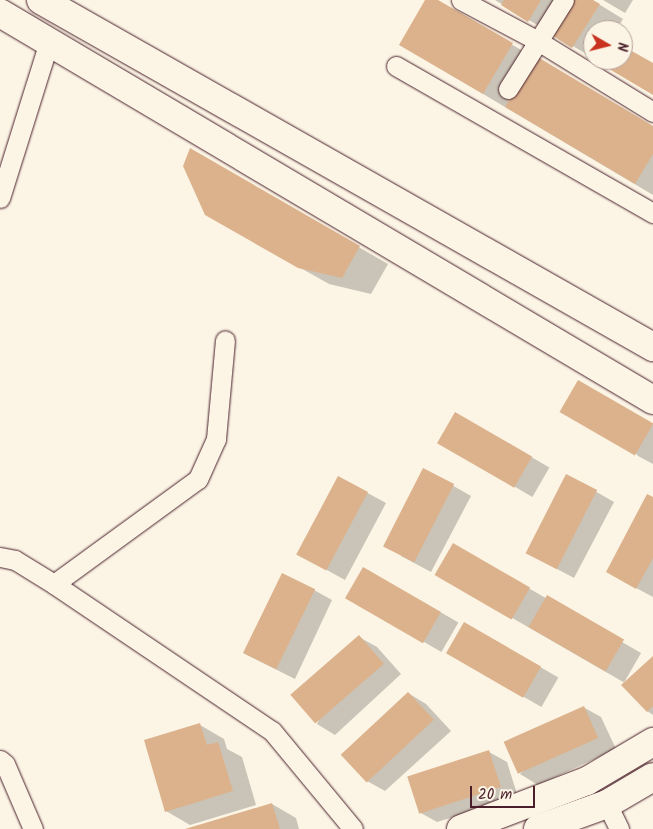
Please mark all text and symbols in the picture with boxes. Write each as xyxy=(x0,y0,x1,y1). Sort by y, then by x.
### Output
north arrow xyxy=(583,20,633,70)
text: N xyxy=(610,41,633,53)
scale bar xyxy=(473,776,538,808)
text: 20 m xyxy=(478,783,512,807)

